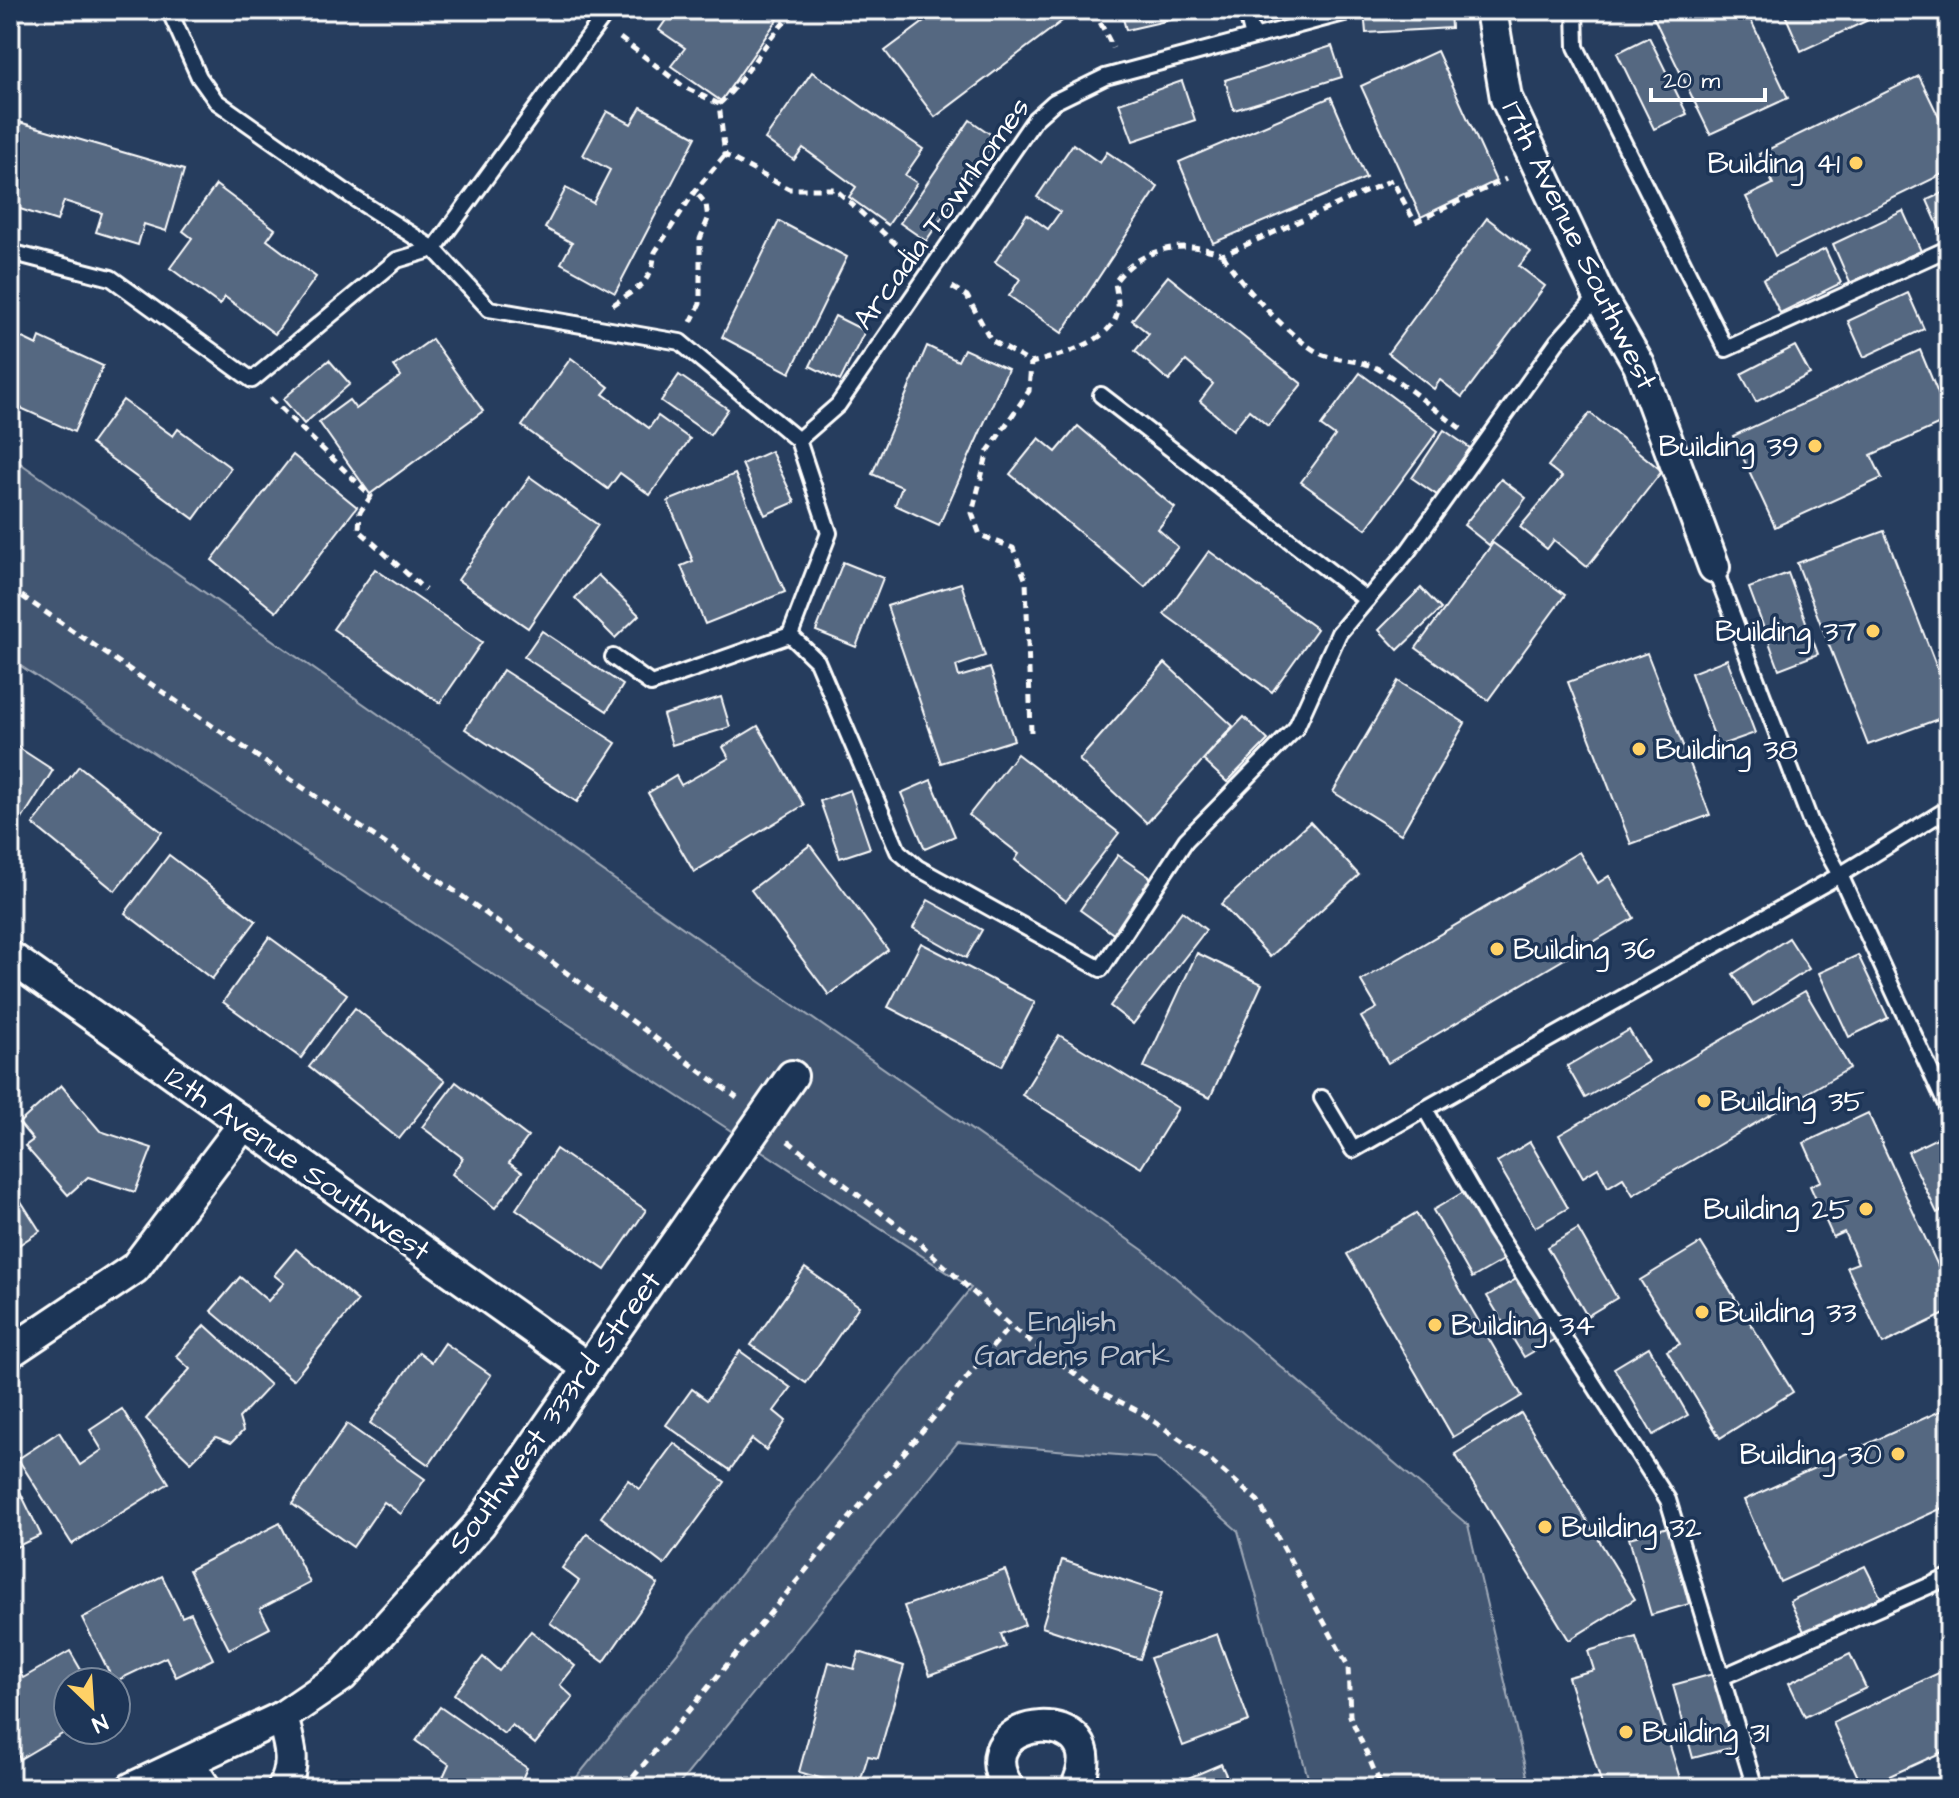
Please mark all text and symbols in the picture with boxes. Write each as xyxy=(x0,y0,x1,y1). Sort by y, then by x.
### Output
scale bar xyxy=(1651,52,1765,102)
text: 20 m xyxy=(1663,64,1720,98)
street label: Arcadia Townhomes xyxy=(843,89,1041,339)
street label: 17th Avenue Southwest xyxy=(1491,94,1667,397)
place label: Building 41 xyxy=(1708,143,1840,186)
marker: Building 41 xyxy=(1847,154,1865,172)
place label: Building 39 xyxy=(1658,426,1799,469)
marker: Building 39 xyxy=(1806,437,1824,455)
place label: Building 37 xyxy=(1715,611,1857,654)
marker: Building 37 xyxy=(1864,622,1882,640)
place label: Building 38 xyxy=(1655,729,1798,772)
marker: Building 38 xyxy=(1630,740,1648,758)
place label: Building 36 xyxy=(1513,929,1655,972)
marker: Building 36 xyxy=(1488,940,1506,958)
street label: 12th Avenue Southwest xyxy=(156,1056,439,1272)
place label: Building 35 xyxy=(1720,1081,1865,1124)
marker: Building 35 xyxy=(1695,1092,1713,1110)
place label: Building 25 xyxy=(1703,1189,1850,1232)
marker: Building 25 xyxy=(1857,1200,1875,1218)
street label: Southwest 333rd Street xyxy=(438,1263,672,1563)
place label: Building 33 xyxy=(1718,1292,1857,1335)
park label: English Gardens Park xyxy=(974,1301,1170,1377)
marker: Building 33 xyxy=(1693,1303,1711,1321)
place label: Building 34 xyxy=(1451,1305,1595,1348)
marker: Building 34 xyxy=(1426,1316,1444,1334)
place label: Building 30 xyxy=(1740,1434,1882,1477)
marker: Building 30 xyxy=(1889,1445,1907,1463)
place label: Building 32 xyxy=(1561,1507,1702,1550)
marker: Building 32 xyxy=(1536,1518,1554,1536)
north arrow xyxy=(52,1666,132,1746)
text: N xyxy=(87,1706,113,1740)
place label: Building 31 xyxy=(1642,1712,1769,1755)
marker: Building 31 xyxy=(1617,1723,1635,1741)

